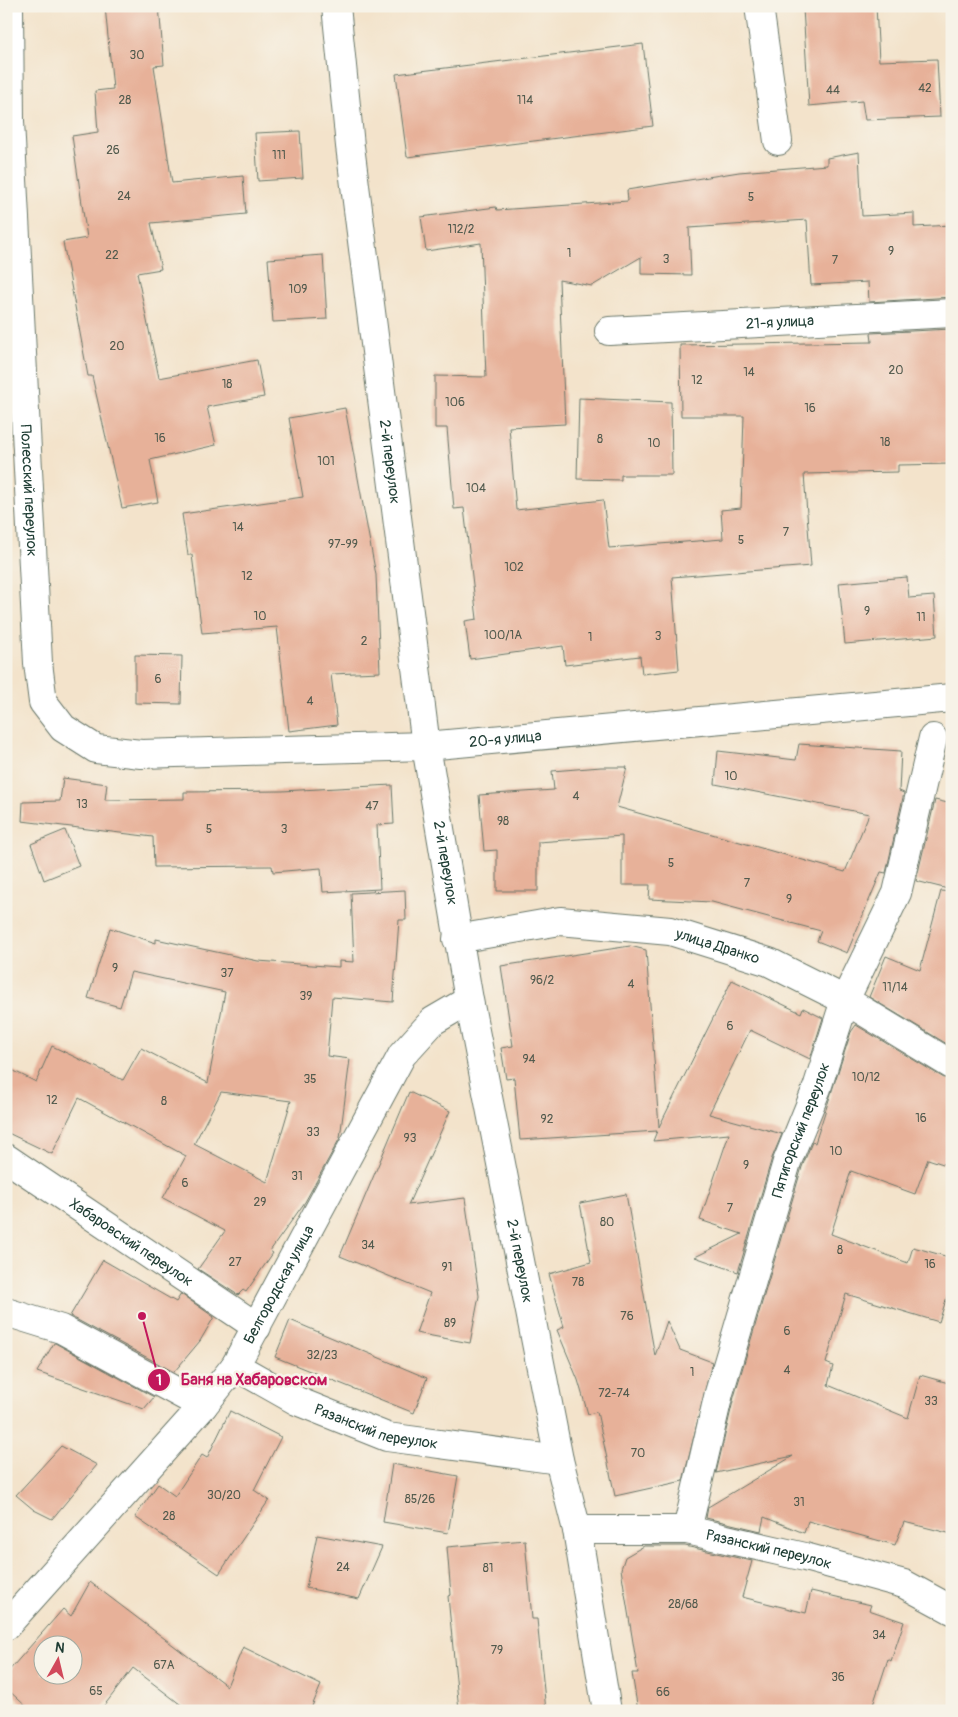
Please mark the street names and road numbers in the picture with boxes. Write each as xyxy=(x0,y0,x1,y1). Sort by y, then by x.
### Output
street label: 21-я улица xyxy=(745,311,814,333)
street label: 2-й переулок xyxy=(375,418,405,505)
street label: Полесский переулок xyxy=(16,424,42,557)
street label: 20-я улица xyxy=(468,726,542,752)
street label: 2-й переулок xyxy=(429,819,462,907)
street label: улица Дранко xyxy=(672,924,762,968)
street label: Пятигорский переулок xyxy=(767,1060,834,1200)
street label: Хабаровский переулок xyxy=(66,1194,197,1291)
street label: 2-й переулок xyxy=(503,1217,538,1305)
street label: Белгородская улица xyxy=(239,1222,318,1347)
street label: Рязанский переулок xyxy=(312,1399,439,1453)
street label: Рязанский переулок xyxy=(704,1525,834,1573)

